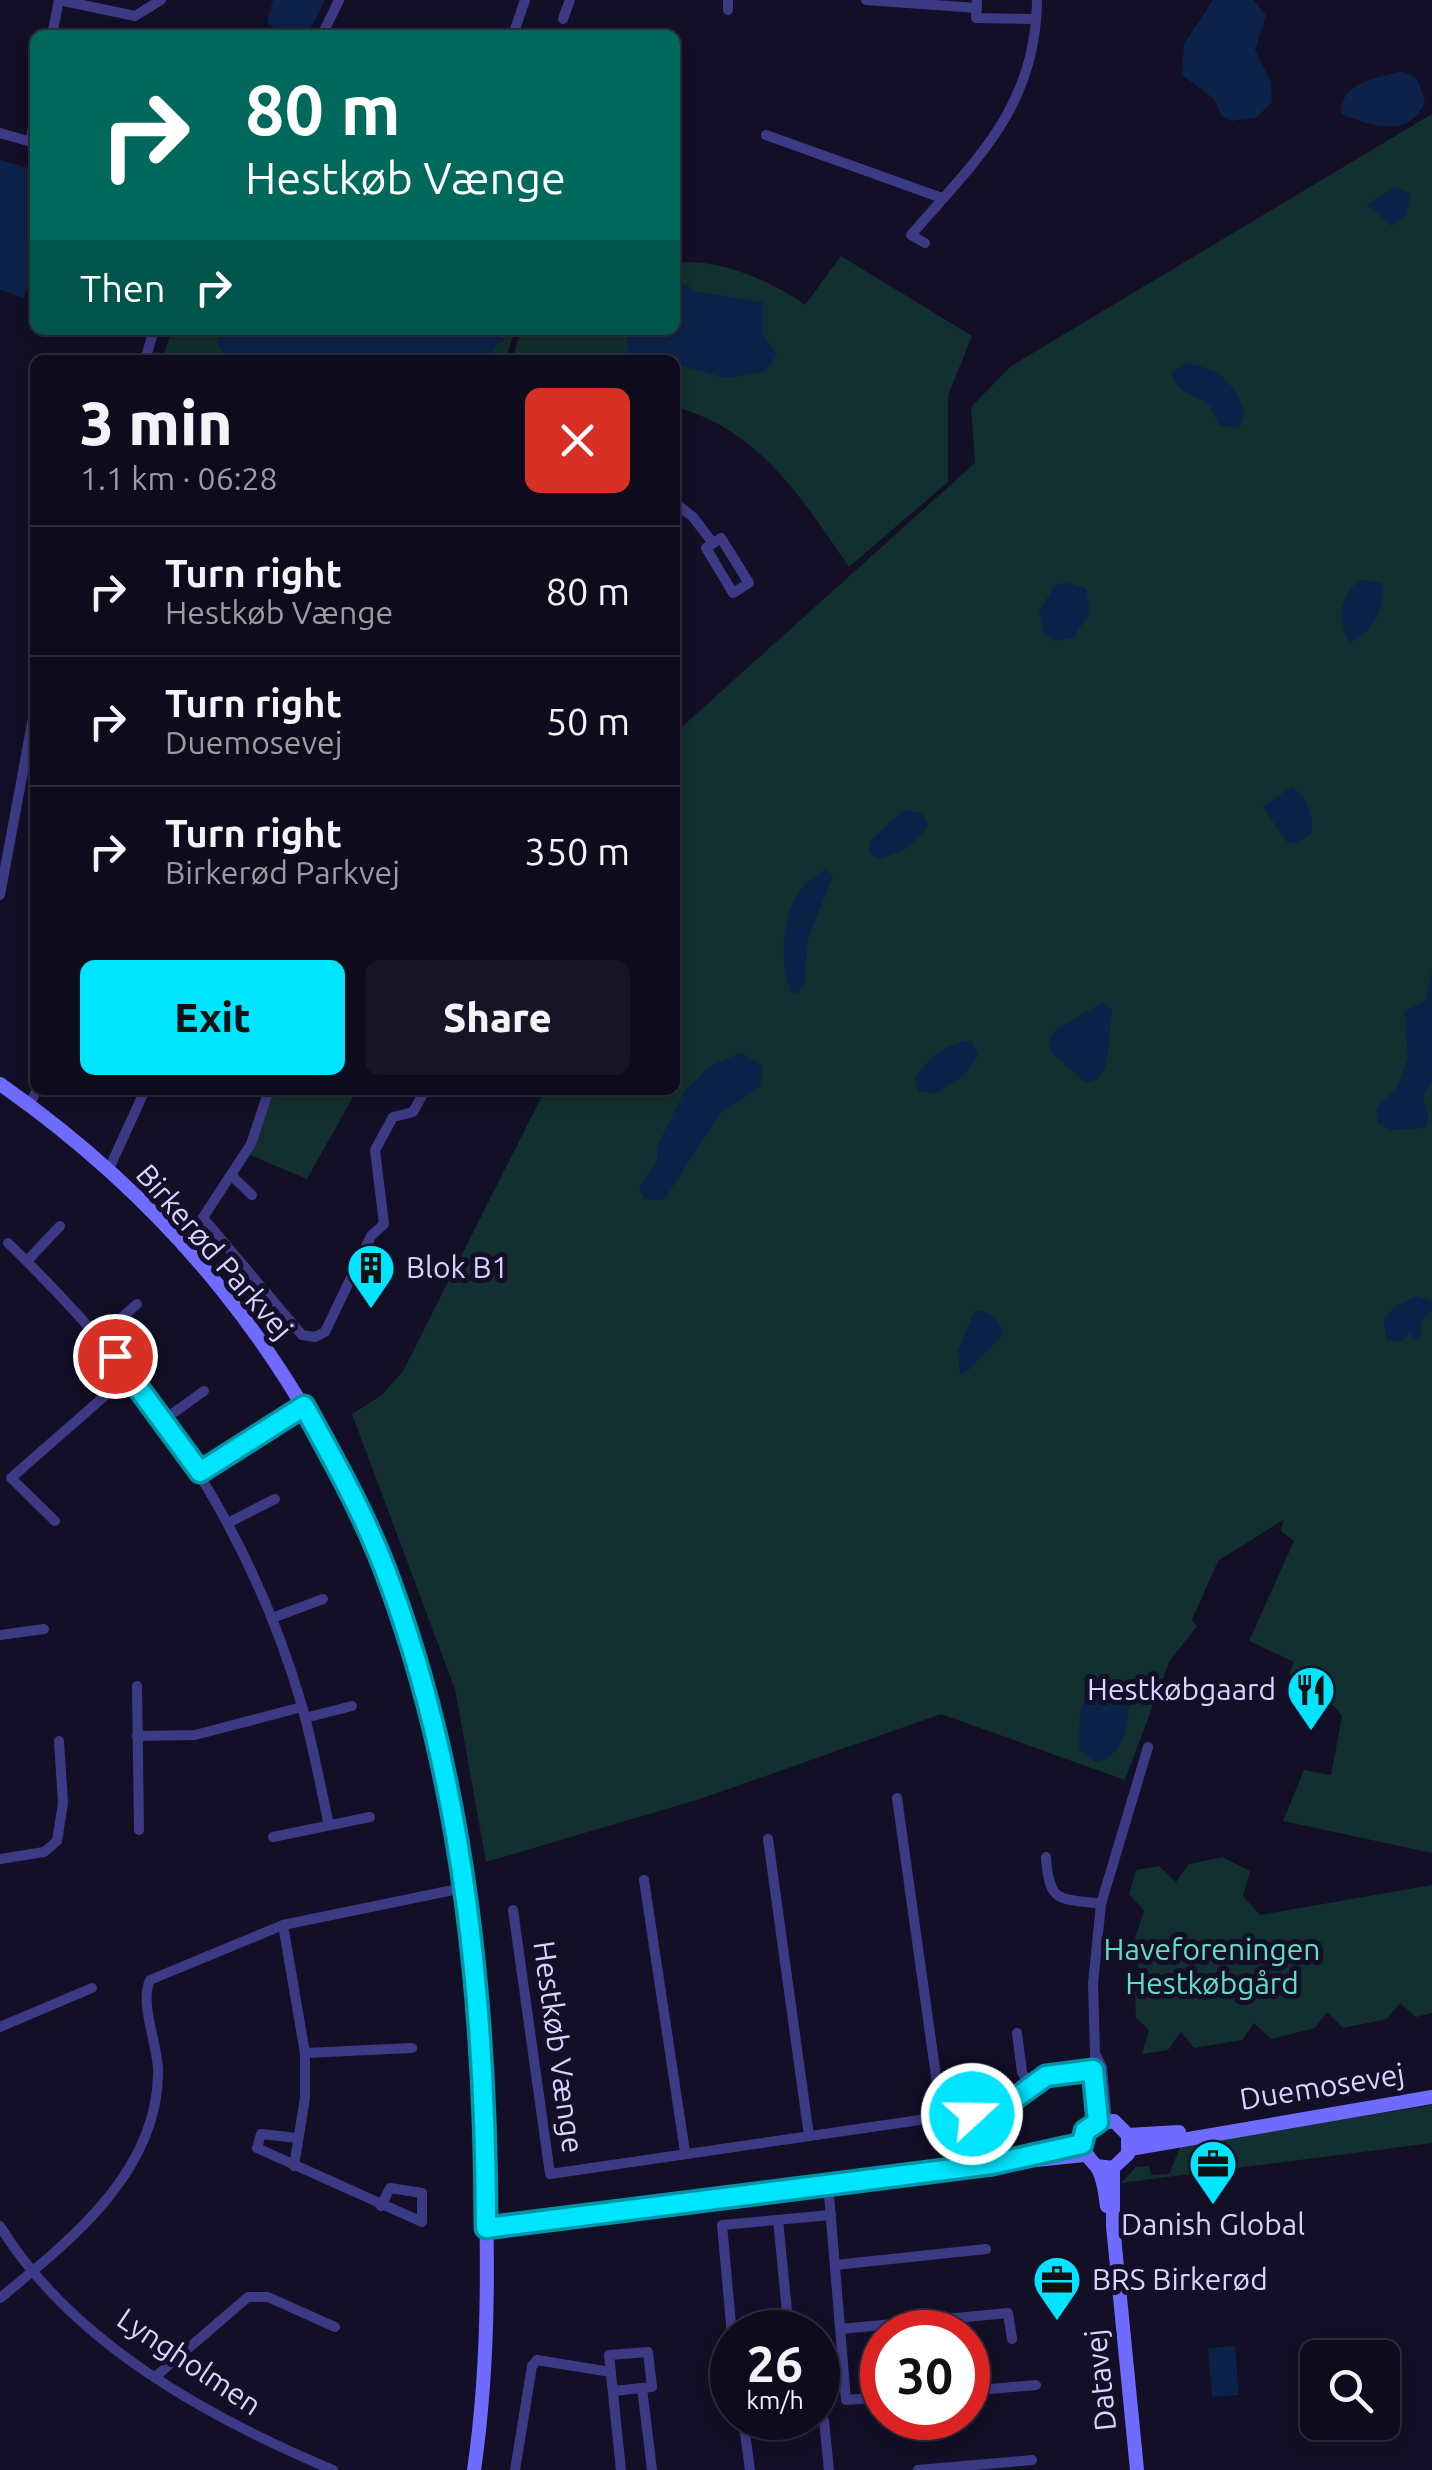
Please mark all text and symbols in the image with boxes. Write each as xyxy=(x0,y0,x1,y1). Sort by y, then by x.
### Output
icon: right xyxy=(80,70,210,200)
text: 80 m xyxy=(245,70,401,148)
text: Hestkøb Vænge xyxy=(245,152,566,203)
icon: right xyxy=(186,260,241,315)
text: Then xyxy=(80,267,166,309)
button: close xyxy=(525,388,630,493)
text: 3 min xyxy=(80,389,233,456)
text: 1.1 km · 06:28 xyxy=(80,460,278,496)
text: Turn right xyxy=(165,552,342,594)
icon: right xyxy=(80,564,135,619)
text: 80 m xyxy=(546,570,630,612)
text: Hestkøb Vænge xyxy=(165,594,393,630)
text: Turn right xyxy=(165,682,342,724)
icon: right xyxy=(80,694,135,749)
text: 50 m xyxy=(546,700,630,742)
text: Duemosevej xyxy=(165,724,342,760)
text: Turn right xyxy=(165,812,342,854)
icon: right xyxy=(80,824,135,879)
text: 350 m xyxy=(524,830,630,872)
text: Birkerød Parkvej xyxy=(165,854,400,890)
button: Exit xyxy=(80,960,345,1075)
button: Share xyxy=(365,960,630,1075)
street label: Birkerød Parkvej xyxy=(130,1157,300,1346)
building icon: Blok B1 xyxy=(345,1242,397,1310)
place label: Blok B1 xyxy=(406,1250,508,1284)
pin xyxy=(73,1314,158,1399)
icon: arrive xyxy=(88,1329,143,1384)
restaurant icon: Hestkøbgaard xyxy=(1285,1664,1337,1732)
place label: Hestkøbgaard xyxy=(1087,1672,1276,1706)
park label: Haveforeningen Hestkøbgård xyxy=(1104,1932,1320,2000)
street label: Hestkøb Vænge xyxy=(527,1939,591,2155)
street label: Duemosevej xyxy=(1237,2056,1407,2116)
position arrow xyxy=(920,2062,1024,2166)
office icon: Danish Global xyxy=(1187,2138,1239,2206)
place label: Danish Global xyxy=(1121,2207,1305,2241)
office icon: BRS Birkerød xyxy=(1031,2254,1083,2322)
place label: BRS Birkerød xyxy=(1092,2262,1268,2296)
street label: Lyngholmen xyxy=(111,2301,268,2422)
speed limit sign: 30 xyxy=(860,2310,990,2440)
street label: Datavej xyxy=(1078,2328,1122,2433)
text: 26 xyxy=(747,2335,803,2391)
map controls xyxy=(1300,2340,1400,2440)
button: search xyxy=(1300,2340,1400,2440)
text: km/h xyxy=(746,2386,804,2414)

